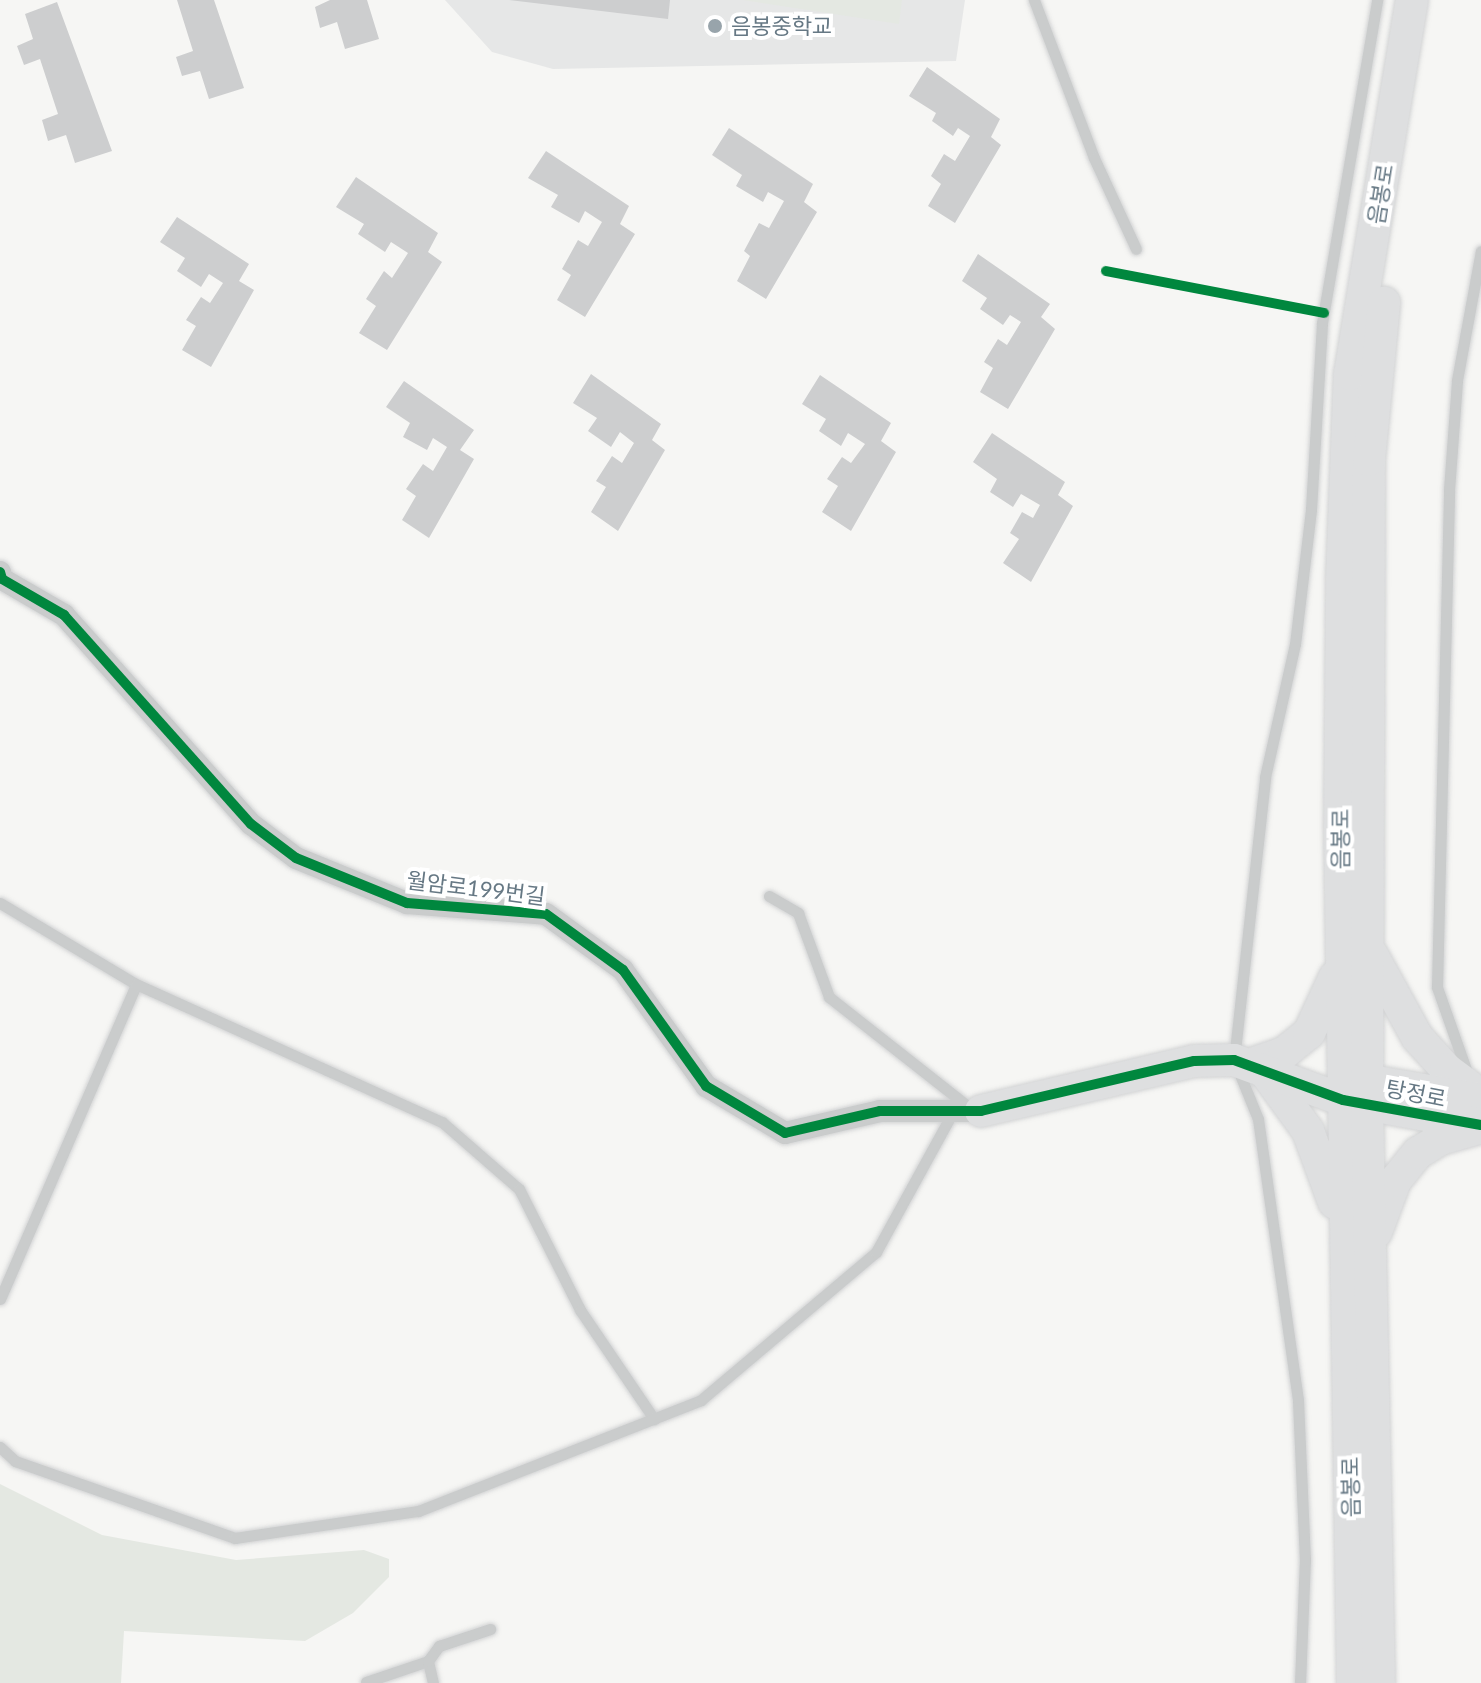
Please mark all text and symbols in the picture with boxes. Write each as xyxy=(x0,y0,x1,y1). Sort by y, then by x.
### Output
place label: 음봉중학교 xyxy=(731,13,832,39)
marker: 음봉중학교 xyxy=(706,17,724,35)
street label: 음봉로 xyxy=(1362,162,1398,226)
street label: 음봉로 xyxy=(1327,809,1353,869)
street label: 월암로199번길 xyxy=(405,866,547,910)
street label: 탕정로 xyxy=(1384,1074,1448,1112)
street label: 음봉로 xyxy=(1336,1456,1364,1518)

